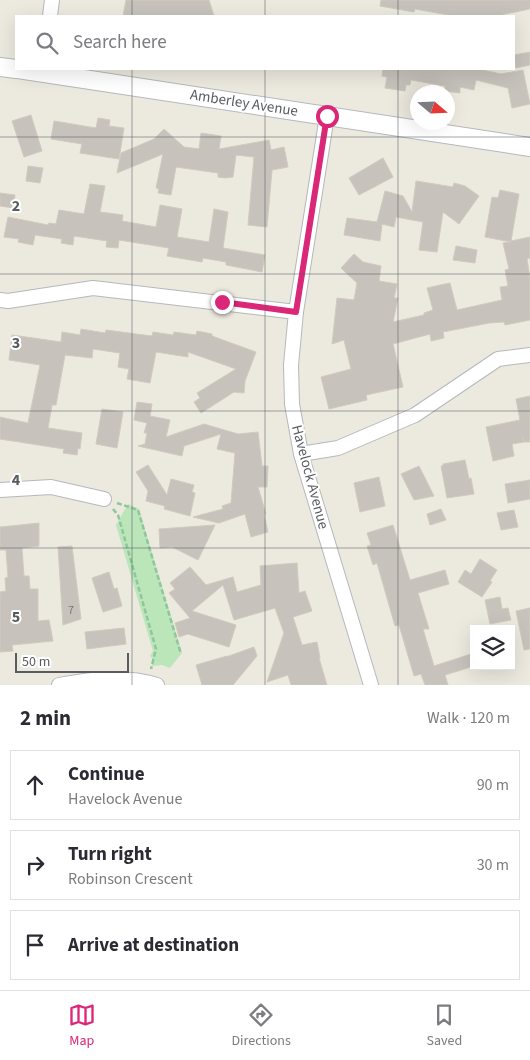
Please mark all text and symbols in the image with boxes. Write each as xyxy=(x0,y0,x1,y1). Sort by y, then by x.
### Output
search box xyxy=(15,15,515,70)
icon: search xyxy=(33,29,61,57)
text: Search here xyxy=(73,29,167,56)
street label: Amberley Avenue xyxy=(188,84,300,122)
north arrow xyxy=(410,85,455,130)
route start xyxy=(316,105,339,128)
text: 2 xyxy=(12,195,20,217)
route end xyxy=(211,291,234,314)
text: 3 xyxy=(12,332,20,354)
street label: Havelock Avenue xyxy=(286,423,334,531)
text: 4 xyxy=(12,469,21,491)
house number: 7 xyxy=(68,602,74,619)
text: 5 xyxy=(12,606,20,628)
map controls xyxy=(470,625,515,670)
button: layers xyxy=(470,625,515,670)
scale bar xyxy=(15,650,129,673)
text: 50 m xyxy=(22,652,50,672)
text: 2 min xyxy=(20,703,71,733)
text: Walk · 120 m xyxy=(427,707,510,729)
text: Continue xyxy=(68,761,145,788)
icon: ahead xyxy=(21,771,49,799)
text: 90 m xyxy=(477,774,509,796)
text: Havelock Avenue xyxy=(68,788,182,810)
text: Turn right xyxy=(68,841,152,868)
icon: right xyxy=(21,851,49,879)
text: 30 m xyxy=(477,854,509,876)
text: Robinson Crescent xyxy=(68,868,193,890)
icon: arrive xyxy=(21,931,49,959)
text: Arrive at destination xyxy=(68,932,239,959)
tab: Map xyxy=(68,1001,96,1051)
tab: Directions xyxy=(232,1001,291,1051)
tab: Saved xyxy=(426,1001,462,1051)

